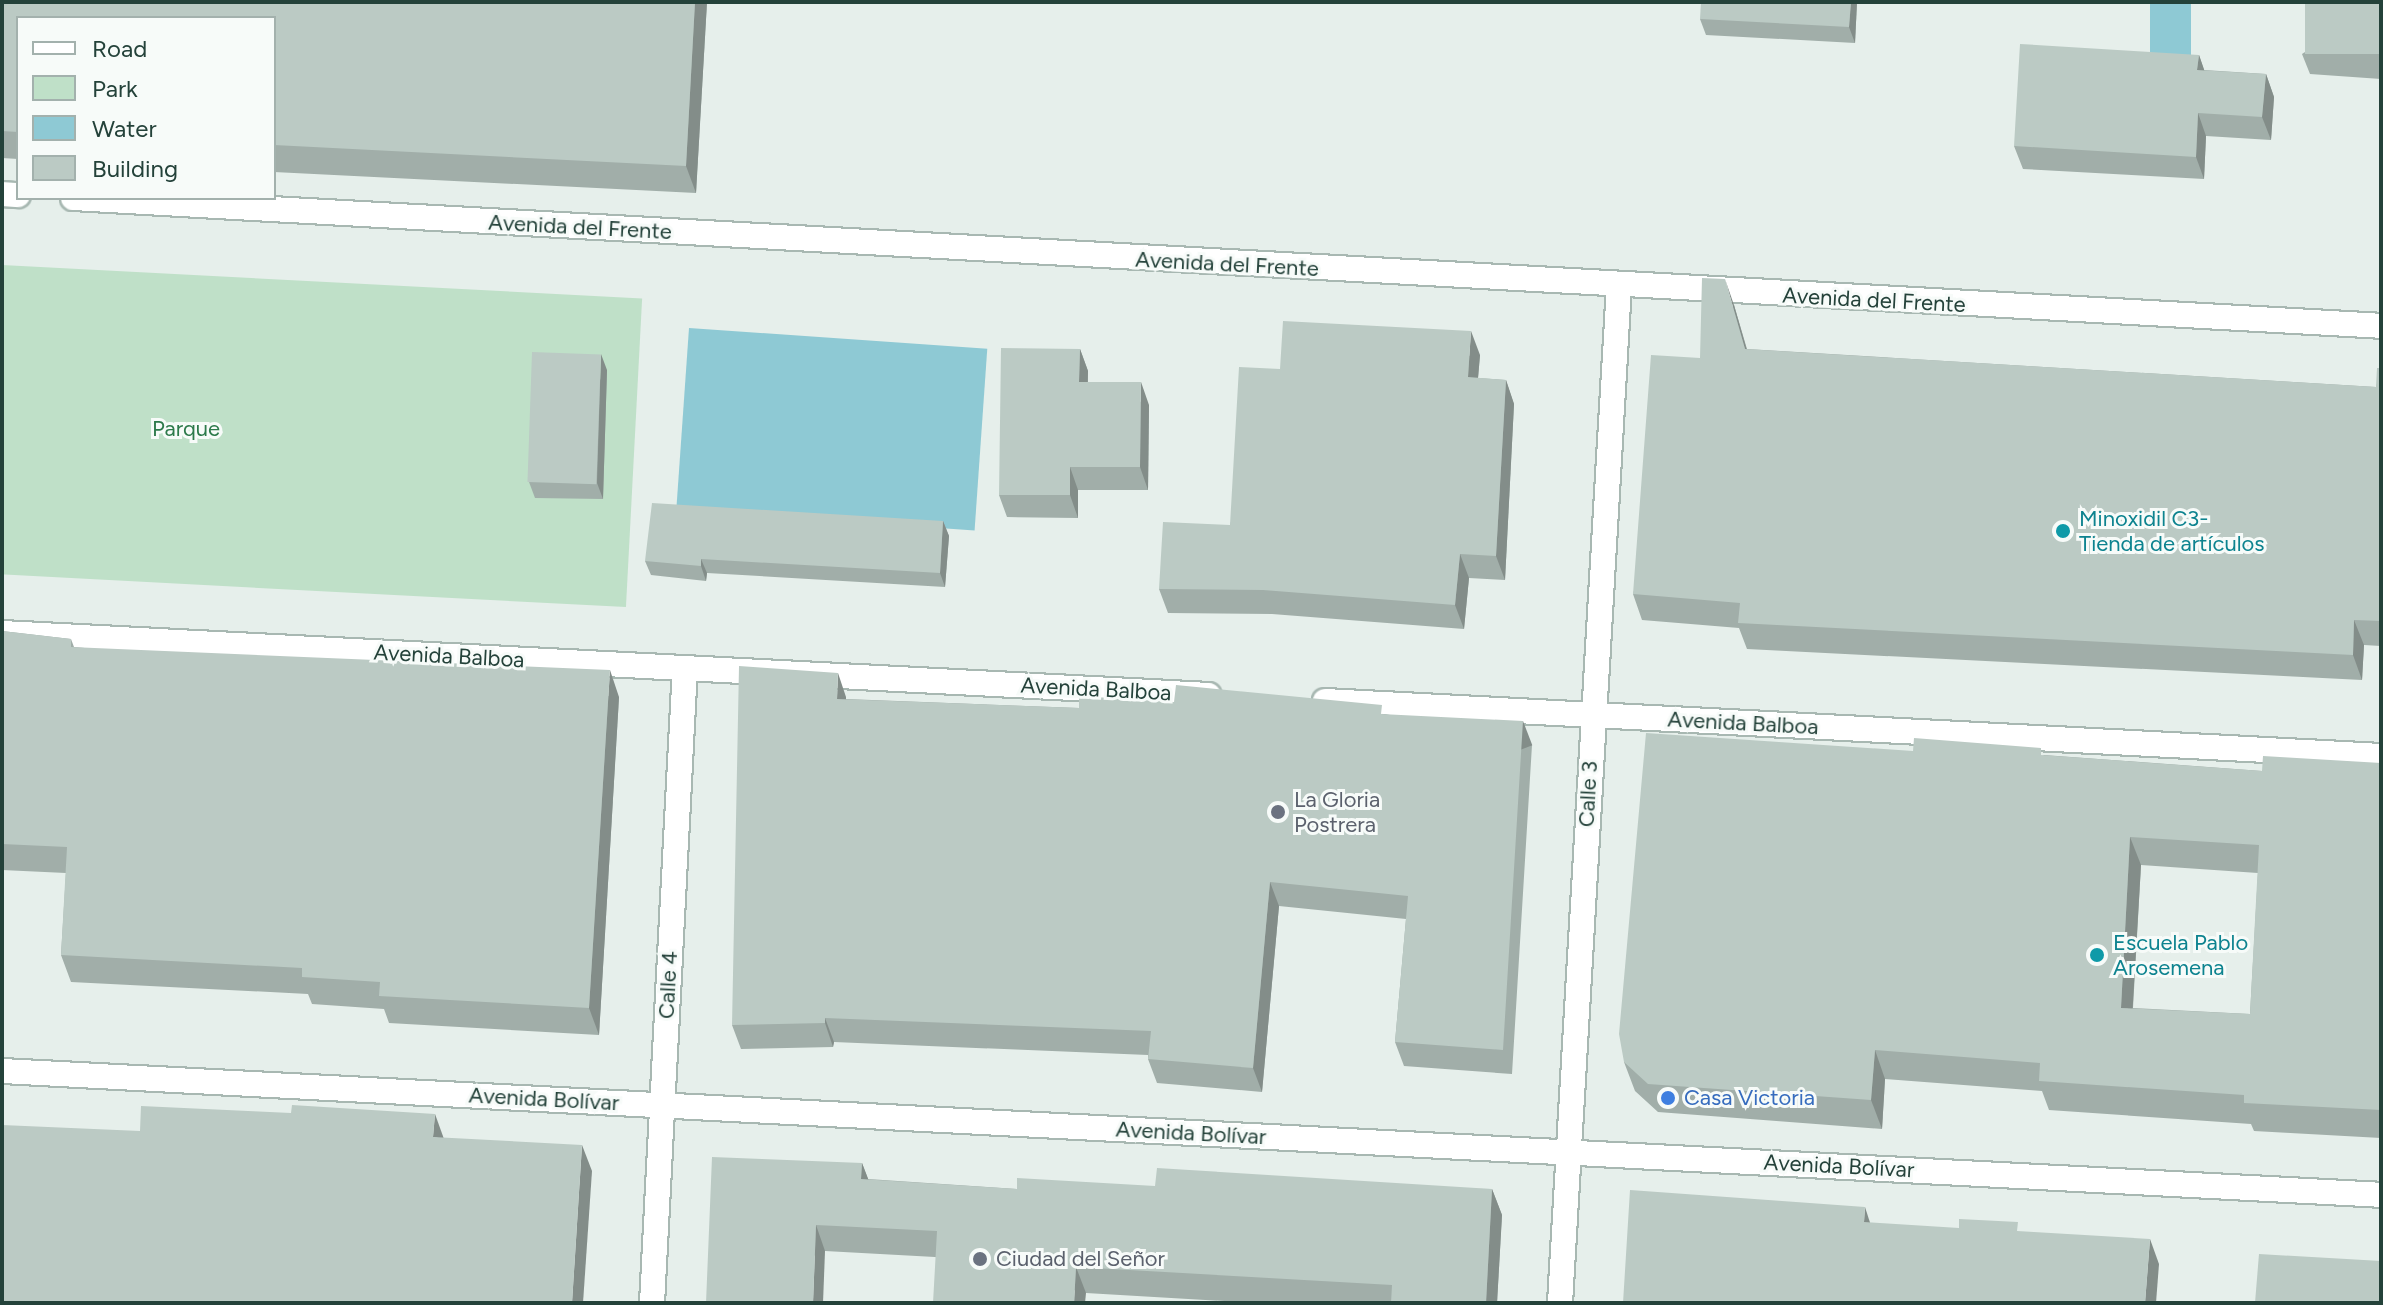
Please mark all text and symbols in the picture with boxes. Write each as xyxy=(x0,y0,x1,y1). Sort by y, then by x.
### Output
legend xyxy=(16,16,276,200)
text: Road xyxy=(92,34,147,63)
text: Park xyxy=(92,74,138,103)
text: Water xyxy=(92,114,157,143)
text: Building xyxy=(92,154,178,183)
street label: Avenida del Frente xyxy=(488,209,672,245)
street label: Avenida del Frente xyxy=(1135,246,1319,282)
street label: Avenida del Frente xyxy=(1782,282,1966,318)
park label: Parque xyxy=(152,416,220,442)
place label: Minoxidil C3- Tienda de artículos xyxy=(2079,505,2265,556)
marker: Minoxidil C3- Tienda de artículos xyxy=(2054,522,2072,540)
street label: Avenida Balboa xyxy=(373,639,525,673)
street label: Avenida Balboa xyxy=(1020,672,1172,706)
street label: Avenida Balboa xyxy=(1667,706,1819,740)
street label: Calle 3 xyxy=(1573,760,1603,828)
place label: La Gloria Postrera xyxy=(1294,786,1380,838)
marker: La Gloria Postrera xyxy=(1269,803,1287,821)
place label: Escuela Pablo Arosemena xyxy=(2113,929,2248,980)
marker: Escuela Pablo Arosemena xyxy=(2088,946,2106,964)
street label: Calle 4 xyxy=(653,950,683,1020)
street label: Avenida Bolívar xyxy=(468,1082,620,1116)
place label: Casa Victoria xyxy=(1684,1085,1815,1111)
marker: Casa Victoria xyxy=(1659,1089,1677,1107)
street label: Avenida Bolívar xyxy=(1115,1116,1267,1150)
street label: Avenida Bolívar xyxy=(1763,1149,1915,1183)
place label: Ciudad del Señor xyxy=(996,1246,1165,1272)
marker: Ciudad del Señor xyxy=(971,1250,989,1268)

